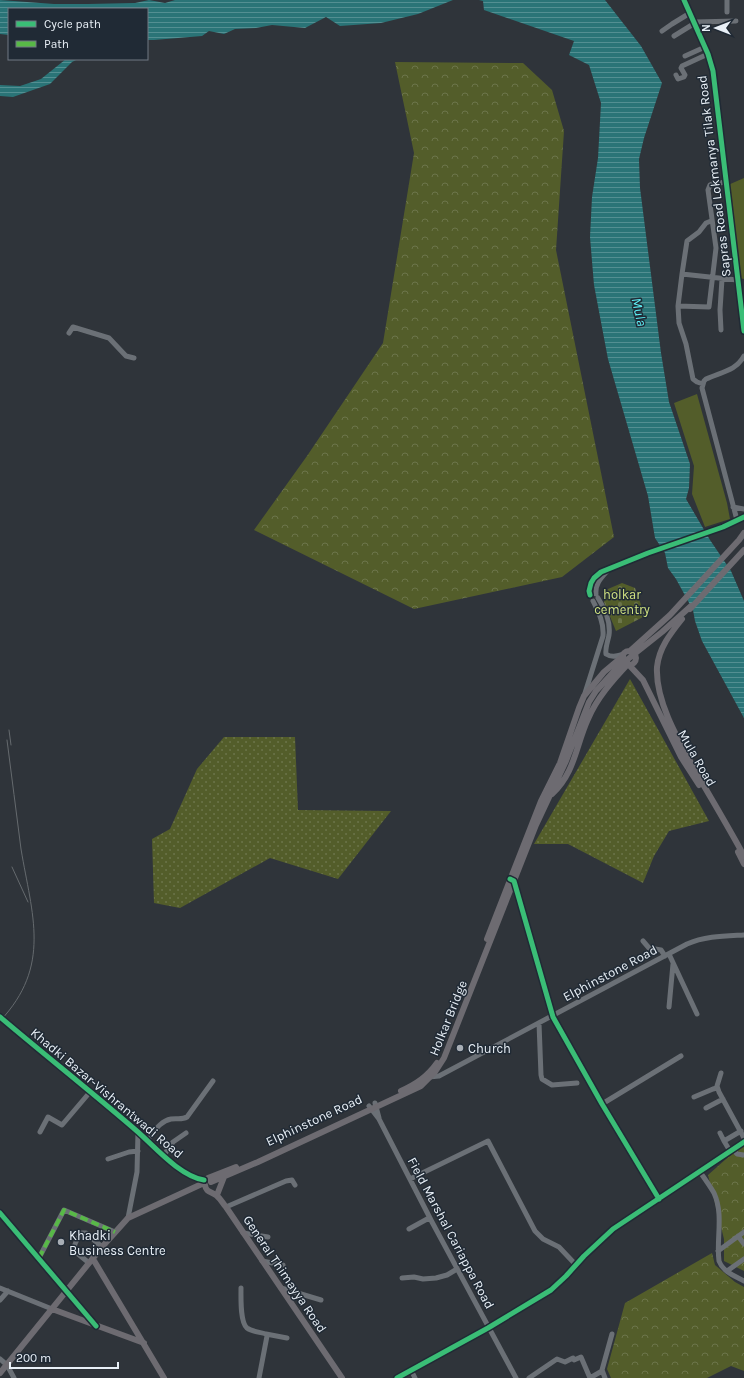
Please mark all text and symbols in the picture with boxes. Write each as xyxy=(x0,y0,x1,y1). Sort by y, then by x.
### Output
legend xyxy=(8,8,148,60)
north arrow xyxy=(696,8,736,48)
text: Cycle path xyxy=(44,17,101,31)
text: N xyxy=(700,24,713,32)
text: Path xyxy=(44,37,69,51)
street label: Sapras Road Lokmanya Tilak Road xyxy=(694,74,734,278)
water label: Mula xyxy=(628,296,650,328)
park label: holkar cementry xyxy=(594,587,650,617)
street label: Mula Road xyxy=(675,727,719,789)
street label: Elphinstone Road xyxy=(560,942,660,1004)
street label: Holkar Bridge xyxy=(426,978,470,1058)
street label: Khadki Bazar-Vishrantwadi Road xyxy=(28,1025,186,1161)
place label: Church xyxy=(468,1041,511,1056)
marker: Church xyxy=(455,1043,465,1053)
street label: Elphinstone Road xyxy=(263,1091,365,1149)
street label: Field Marshal Cariappa Road xyxy=(405,1155,497,1311)
street label: General Thimayya Road xyxy=(240,1213,330,1335)
place label: Khadki Business Centre xyxy=(69,1228,166,1258)
marker: Khadki Business Centre xyxy=(56,1237,66,1247)
scale bar xyxy=(10,1344,118,1370)
text: 200 m xyxy=(16,1351,51,1365)

